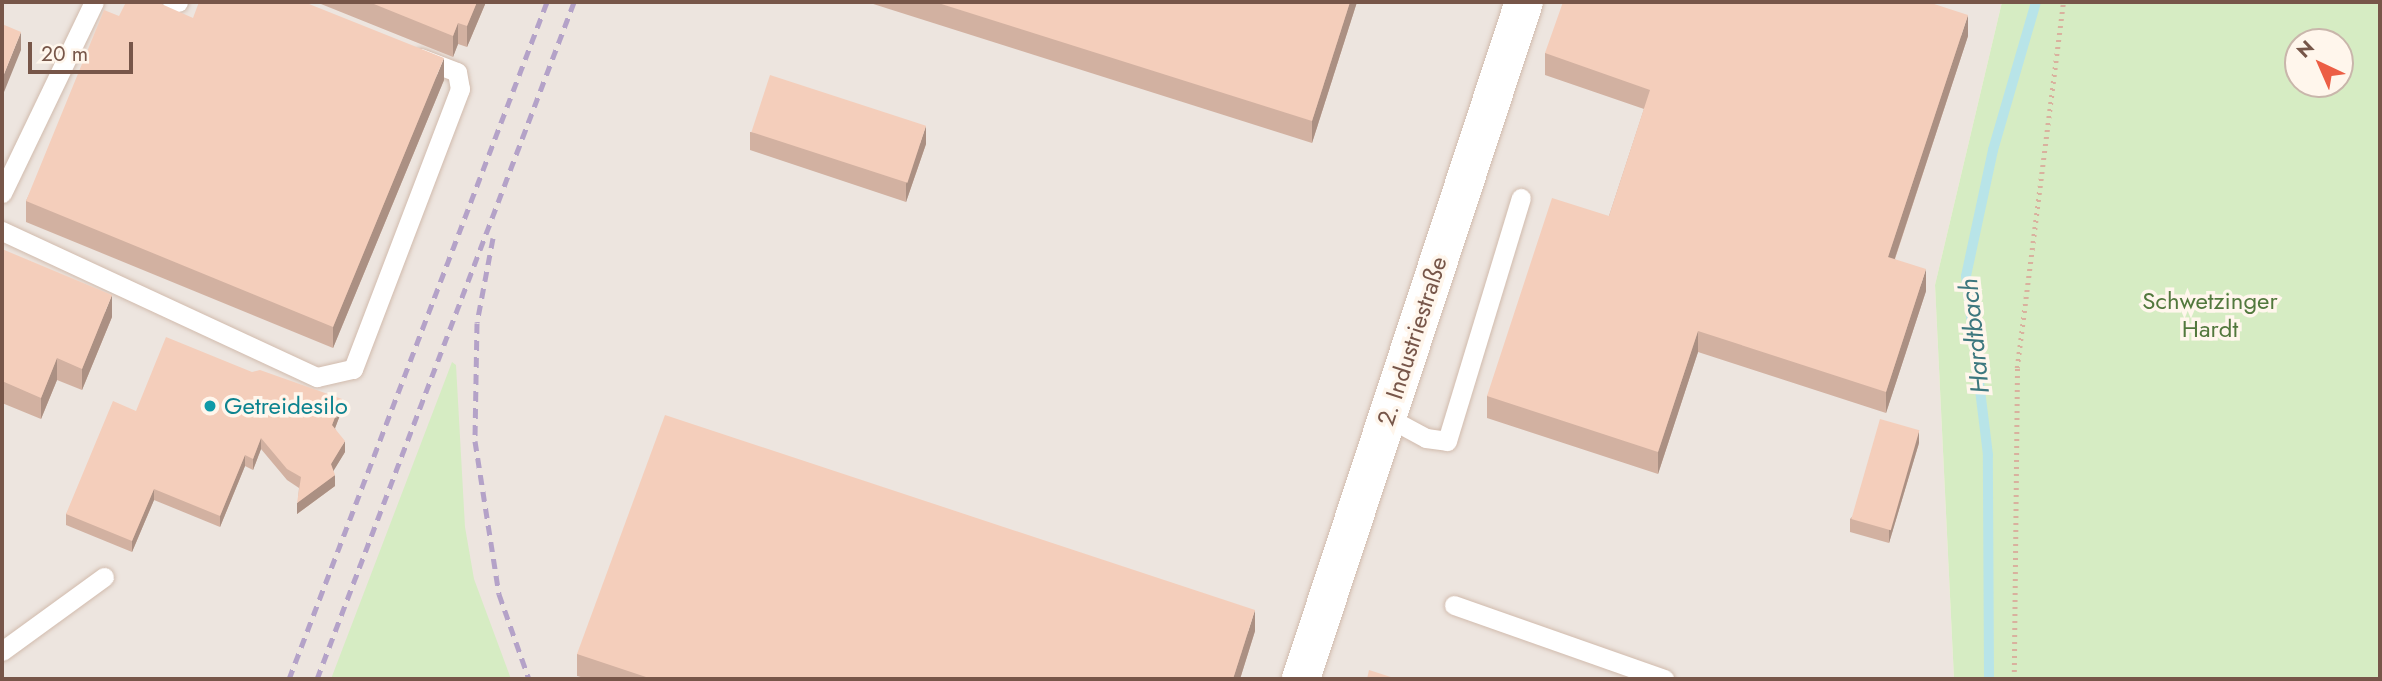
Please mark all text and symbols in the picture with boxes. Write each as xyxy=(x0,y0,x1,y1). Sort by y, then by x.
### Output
scale bar xyxy=(32,28,136,72)
north arrow xyxy=(2284,28,2354,98)
text: N xyxy=(2291,34,2320,64)
text: 20 m xyxy=(41,39,88,69)
street label: 2. Industriestraße xyxy=(1371,253,1453,429)
water label: Hardtbach xyxy=(1953,277,1997,395)
park label: Schwetzinger Hardt xyxy=(2142,287,2278,343)
place label: Getreidesilo xyxy=(224,392,348,420)
marker: Getreidesilo xyxy=(202,398,218,414)

